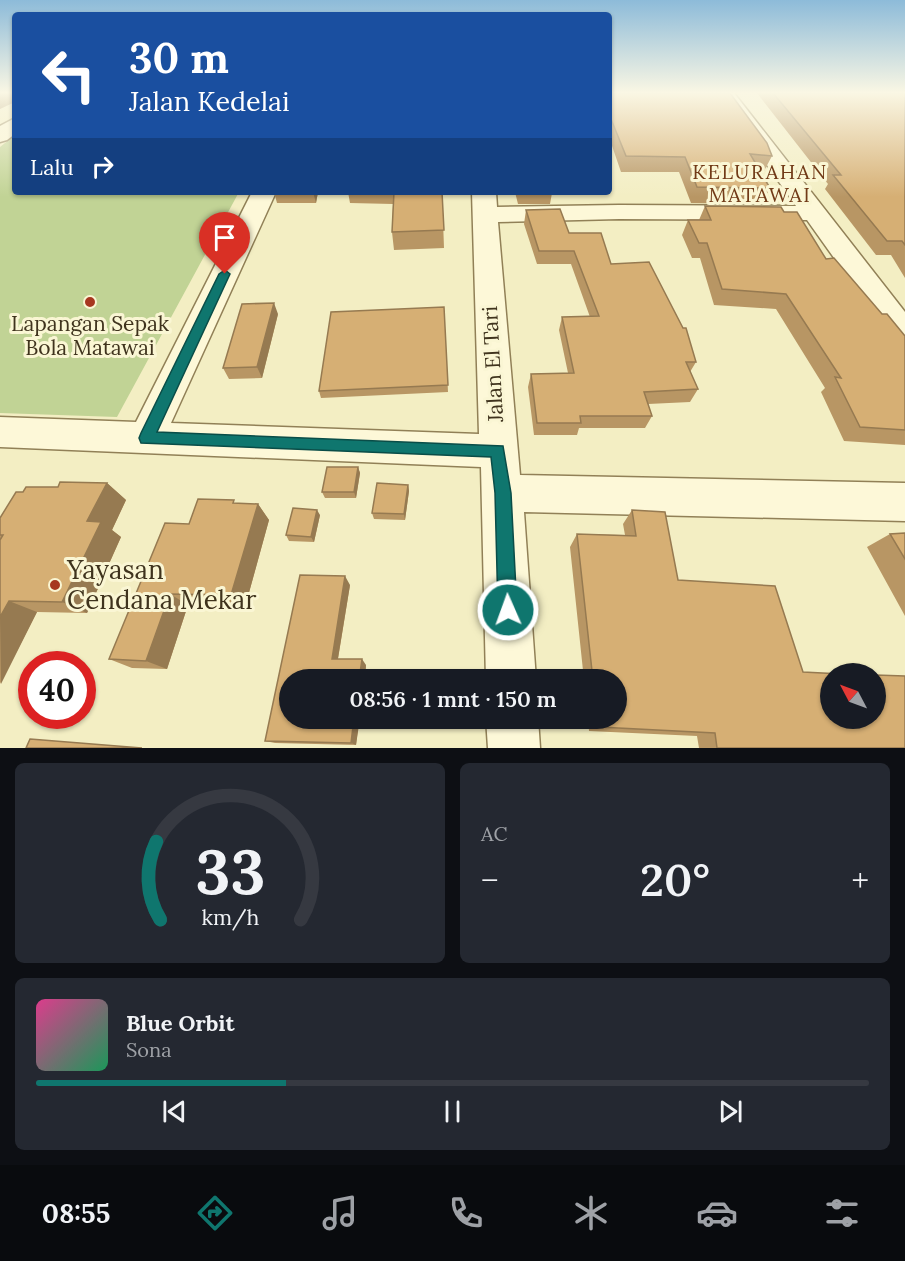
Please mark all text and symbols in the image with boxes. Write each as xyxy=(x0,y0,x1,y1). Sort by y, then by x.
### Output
text: 30 m xyxy=(129,31,229,85)
icon: left xyxy=(30,36,108,114)
text: Jalan Kedelai xyxy=(129,84,290,118)
icon: right xyxy=(86,150,119,183)
text: Lalu xyxy=(30,153,74,181)
district label: KELURAHAN MATAWAI xyxy=(692,159,828,207)
pin xyxy=(199,212,250,274)
icon: arrive xyxy=(208,221,241,254)
marker: Lapangan Sepak Bola Matawai xyxy=(83,295,97,309)
street label: Jalan El Tari xyxy=(476,305,509,424)
place label: Lapangan Sepak Bola Matawai xyxy=(11,310,170,361)
place label: Yayasan Cendana Mekar xyxy=(66,553,257,616)
marker: Yayasan Cendana Mekar xyxy=(48,578,62,592)
position arrow xyxy=(476,578,540,642)
speed limit sign: 40 xyxy=(18,651,96,729)
north arrow xyxy=(820,663,886,729)
map controls xyxy=(820,663,886,729)
text: 08:56 · 1 mnt · 150 m xyxy=(349,685,557,713)
text: AC xyxy=(481,821,507,846)
text: 33 xyxy=(195,831,265,911)
text: 20° xyxy=(640,851,710,908)
text: − xyxy=(481,859,499,901)
text: + xyxy=(851,859,869,901)
text: km/h xyxy=(201,903,259,931)
text: Blue Orbit xyxy=(126,1009,234,1037)
text: Sona xyxy=(126,1037,172,1062)
icon: previous xyxy=(158,1095,191,1128)
icon: pause xyxy=(436,1095,469,1128)
icon: next xyxy=(714,1095,747,1128)
icon: directions xyxy=(194,1192,236,1234)
icon: music xyxy=(319,1192,361,1234)
icon: phone xyxy=(445,1192,487,1234)
icon: climate xyxy=(570,1192,612,1234)
icon: car xyxy=(696,1192,738,1234)
icon: filters xyxy=(821,1192,863,1234)
text: 08:55 xyxy=(42,1196,110,1230)

